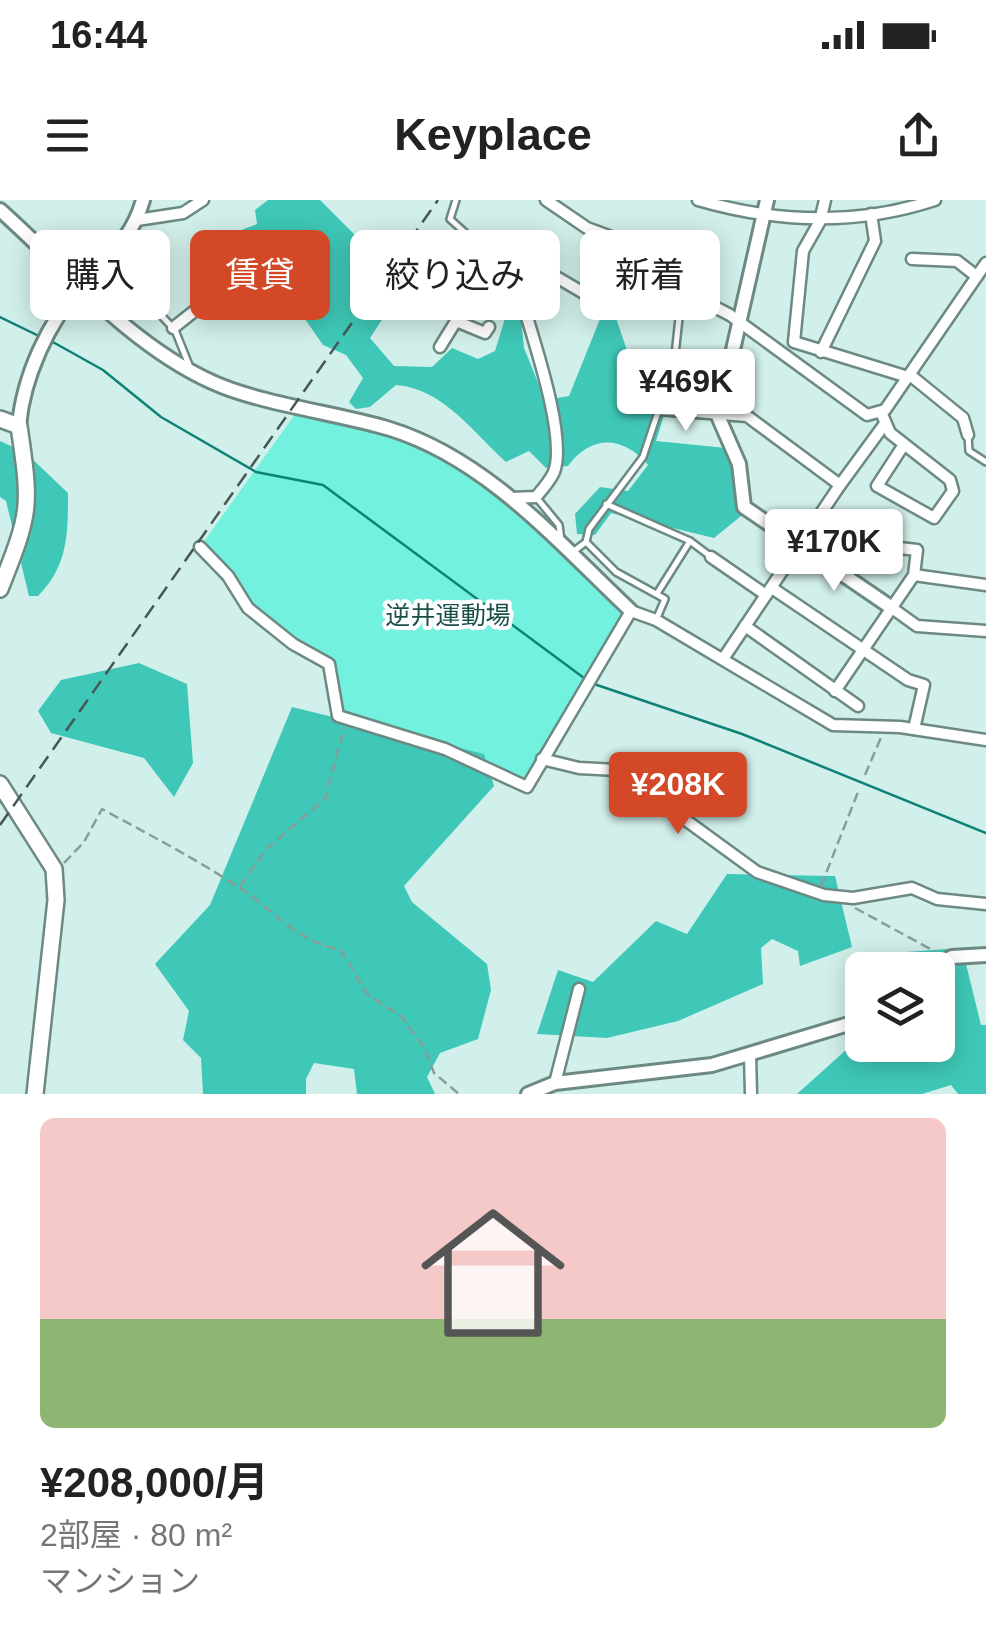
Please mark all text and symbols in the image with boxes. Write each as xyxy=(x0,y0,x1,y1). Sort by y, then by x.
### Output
text: 16:44 xyxy=(50,14,147,56)
icon: menu xyxy=(40,108,95,163)
icon: share xyxy=(891,108,946,163)
text: Keyplace xyxy=(394,109,592,160)
chip: 購入 xyxy=(30,230,170,320)
chip: 賃貸 xyxy=(190,230,330,320)
chip: 絞り込み xyxy=(350,230,560,320)
chip: 新着 xyxy=(580,230,720,320)
pin: ¥469K xyxy=(616,349,756,434)
text: ¥469K xyxy=(639,363,733,399)
pin: ¥170K xyxy=(764,509,904,594)
text: ¥170K xyxy=(787,523,881,559)
park label: 逆井運動場 xyxy=(385,601,511,629)
pin: ¥208K xyxy=(608,752,748,837)
text: ¥208K xyxy=(631,766,725,802)
map controls xyxy=(845,952,955,1062)
button: layers xyxy=(845,952,955,1062)
icon: home xyxy=(403,1183,583,1363)
text: ¥208,000/月 xyxy=(40,1459,269,1506)
text: 2部屋 · 80 m² xyxy=(40,1517,232,1553)
text: マンション xyxy=(40,1563,200,1599)

